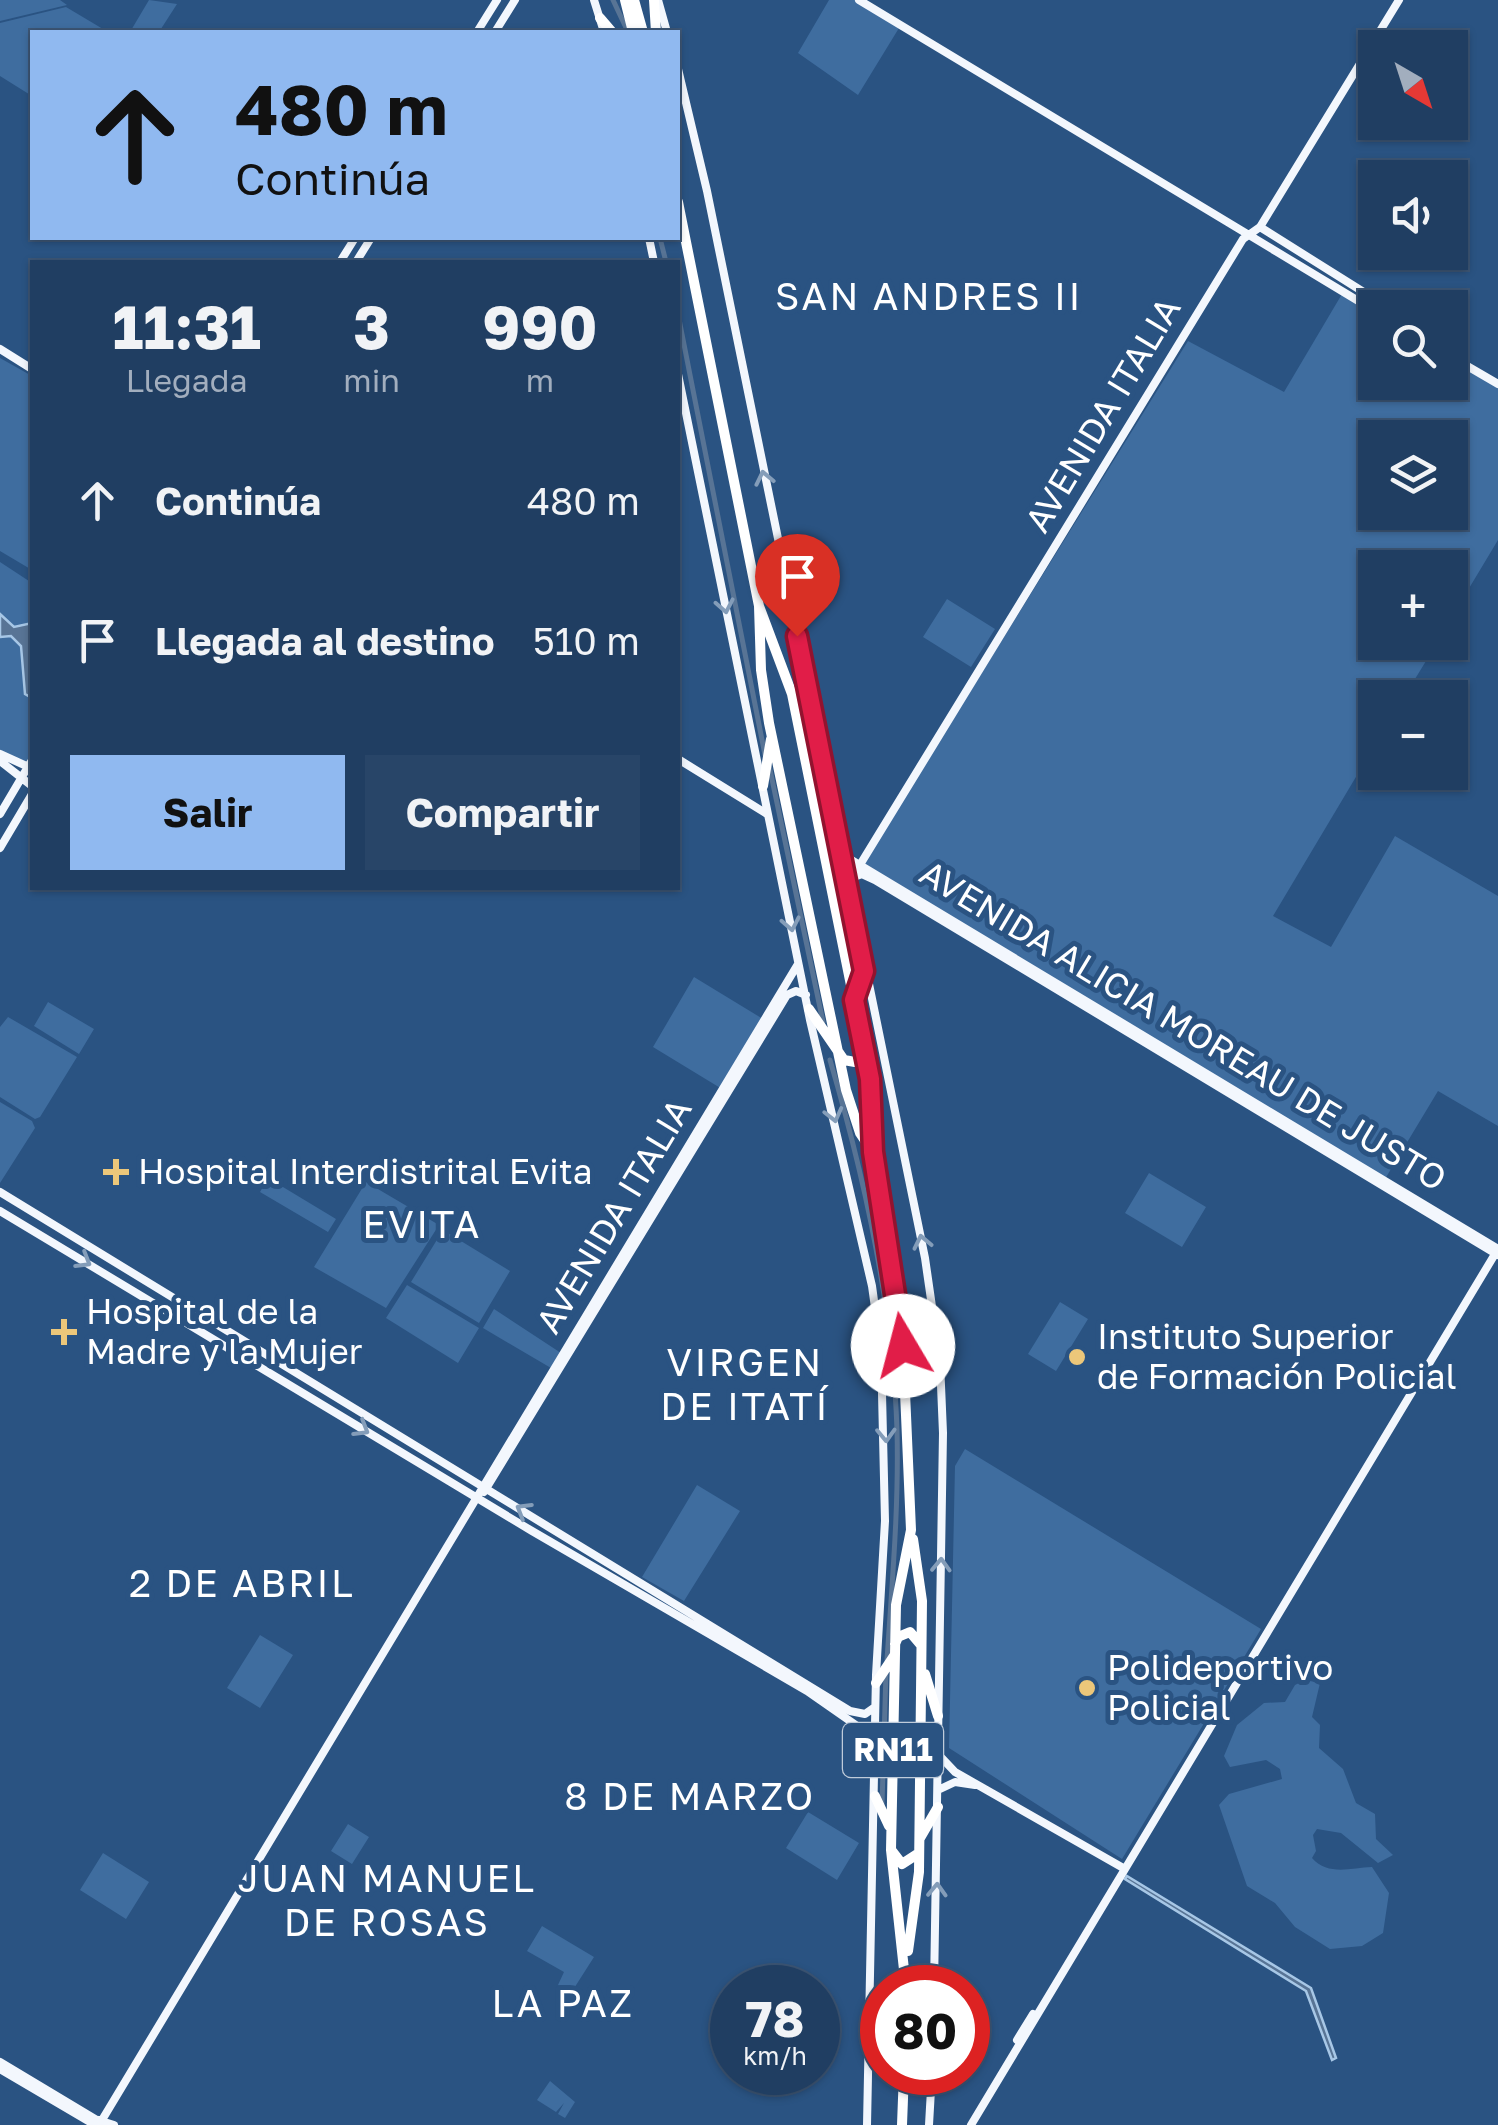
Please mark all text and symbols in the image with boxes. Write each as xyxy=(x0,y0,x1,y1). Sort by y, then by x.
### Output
north arrow xyxy=(1358,30,1468,140)
map controls xyxy=(1358,30,1468,790)
text: 480 m xyxy=(235,66,448,150)
icon: ahead xyxy=(70,70,200,200)
text: Continúa xyxy=(235,151,430,205)
button: sound xyxy=(1358,160,1468,270)
district label: SAN ANDRES II xyxy=(775,273,1083,318)
street label: AVENIDA ITALIA xyxy=(1016,289,1189,539)
text: 11:31 xyxy=(112,290,261,362)
text: 3 xyxy=(353,290,390,362)
text: 990 xyxy=(482,290,598,362)
button: search xyxy=(1358,290,1468,400)
text: Llegada xyxy=(126,361,248,399)
text: min xyxy=(343,361,400,399)
text: m xyxy=(526,361,554,399)
button: layers xyxy=(1358,420,1468,530)
one-way arrow xyxy=(755,470,776,487)
icon: ahead xyxy=(70,473,125,528)
text: Continúa xyxy=(155,478,321,523)
text: 480 m xyxy=(527,478,640,523)
pin xyxy=(755,534,840,637)
icon: arrive xyxy=(770,549,825,604)
button: + xyxy=(1358,550,1468,660)
one-way arrow xyxy=(713,597,734,614)
icon: arrive xyxy=(70,613,125,668)
text: Llegada al destino xyxy=(155,618,495,663)
text: 510 m xyxy=(533,618,640,663)
button: − xyxy=(1358,680,1468,790)
button: Salir xyxy=(70,755,345,870)
button: Compartir xyxy=(365,755,640,870)
street label: AVENIDA ALICIA MOREAU DE JUSTO xyxy=(913,851,1454,1199)
one-way arrow xyxy=(780,916,801,933)
street label: AVENIDA ITALIA xyxy=(527,1090,700,1340)
one-way arrow xyxy=(822,1106,843,1123)
place label: Hospital Interdistrital Evita xyxy=(138,1150,593,1192)
marker: Hospital Interdistrital Evita xyxy=(103,1159,129,1185)
district label: EVITA xyxy=(362,1201,482,1246)
one-way arrow xyxy=(912,1234,933,1251)
one-way arrow xyxy=(73,1249,91,1268)
place label: Hospital de la Madre y la Mujer xyxy=(86,1290,362,1372)
position arrow xyxy=(851,1294,955,1398)
place label: Instituto Superior de Formación Policial xyxy=(1097,1315,1457,1397)
marker: Hospital de la Madre y la Mujer xyxy=(51,1319,77,1345)
district label: VIRGEN DE ITATÍ xyxy=(660,1339,830,1428)
marker: Instituto Superior de Formación Policial xyxy=(1066,1346,1088,1368)
one-way arrow xyxy=(351,1417,369,1436)
one-way arrow xyxy=(875,1428,896,1444)
one-way arrow xyxy=(516,1503,534,1522)
one-way arrow xyxy=(930,1557,951,1573)
district label: 2 DE ABRIL xyxy=(129,1560,355,1605)
place label: Polideportivo Policial xyxy=(1107,1646,1333,1728)
marker: Polideportivo Policial xyxy=(1076,1677,1098,1699)
road number: RN11 xyxy=(843,1723,943,1777)
district label: 8 DE MARZO xyxy=(564,1773,816,1818)
district label: JUAN MANUEL DE ROSAS xyxy=(238,1855,536,1944)
one-way arrow xyxy=(926,1882,947,1898)
speed limit sign: 80 xyxy=(860,1965,990,2095)
district label: LA PAZ xyxy=(492,1980,634,2025)
text: 78 xyxy=(745,1988,805,2048)
text: km/h xyxy=(743,2040,807,2071)

